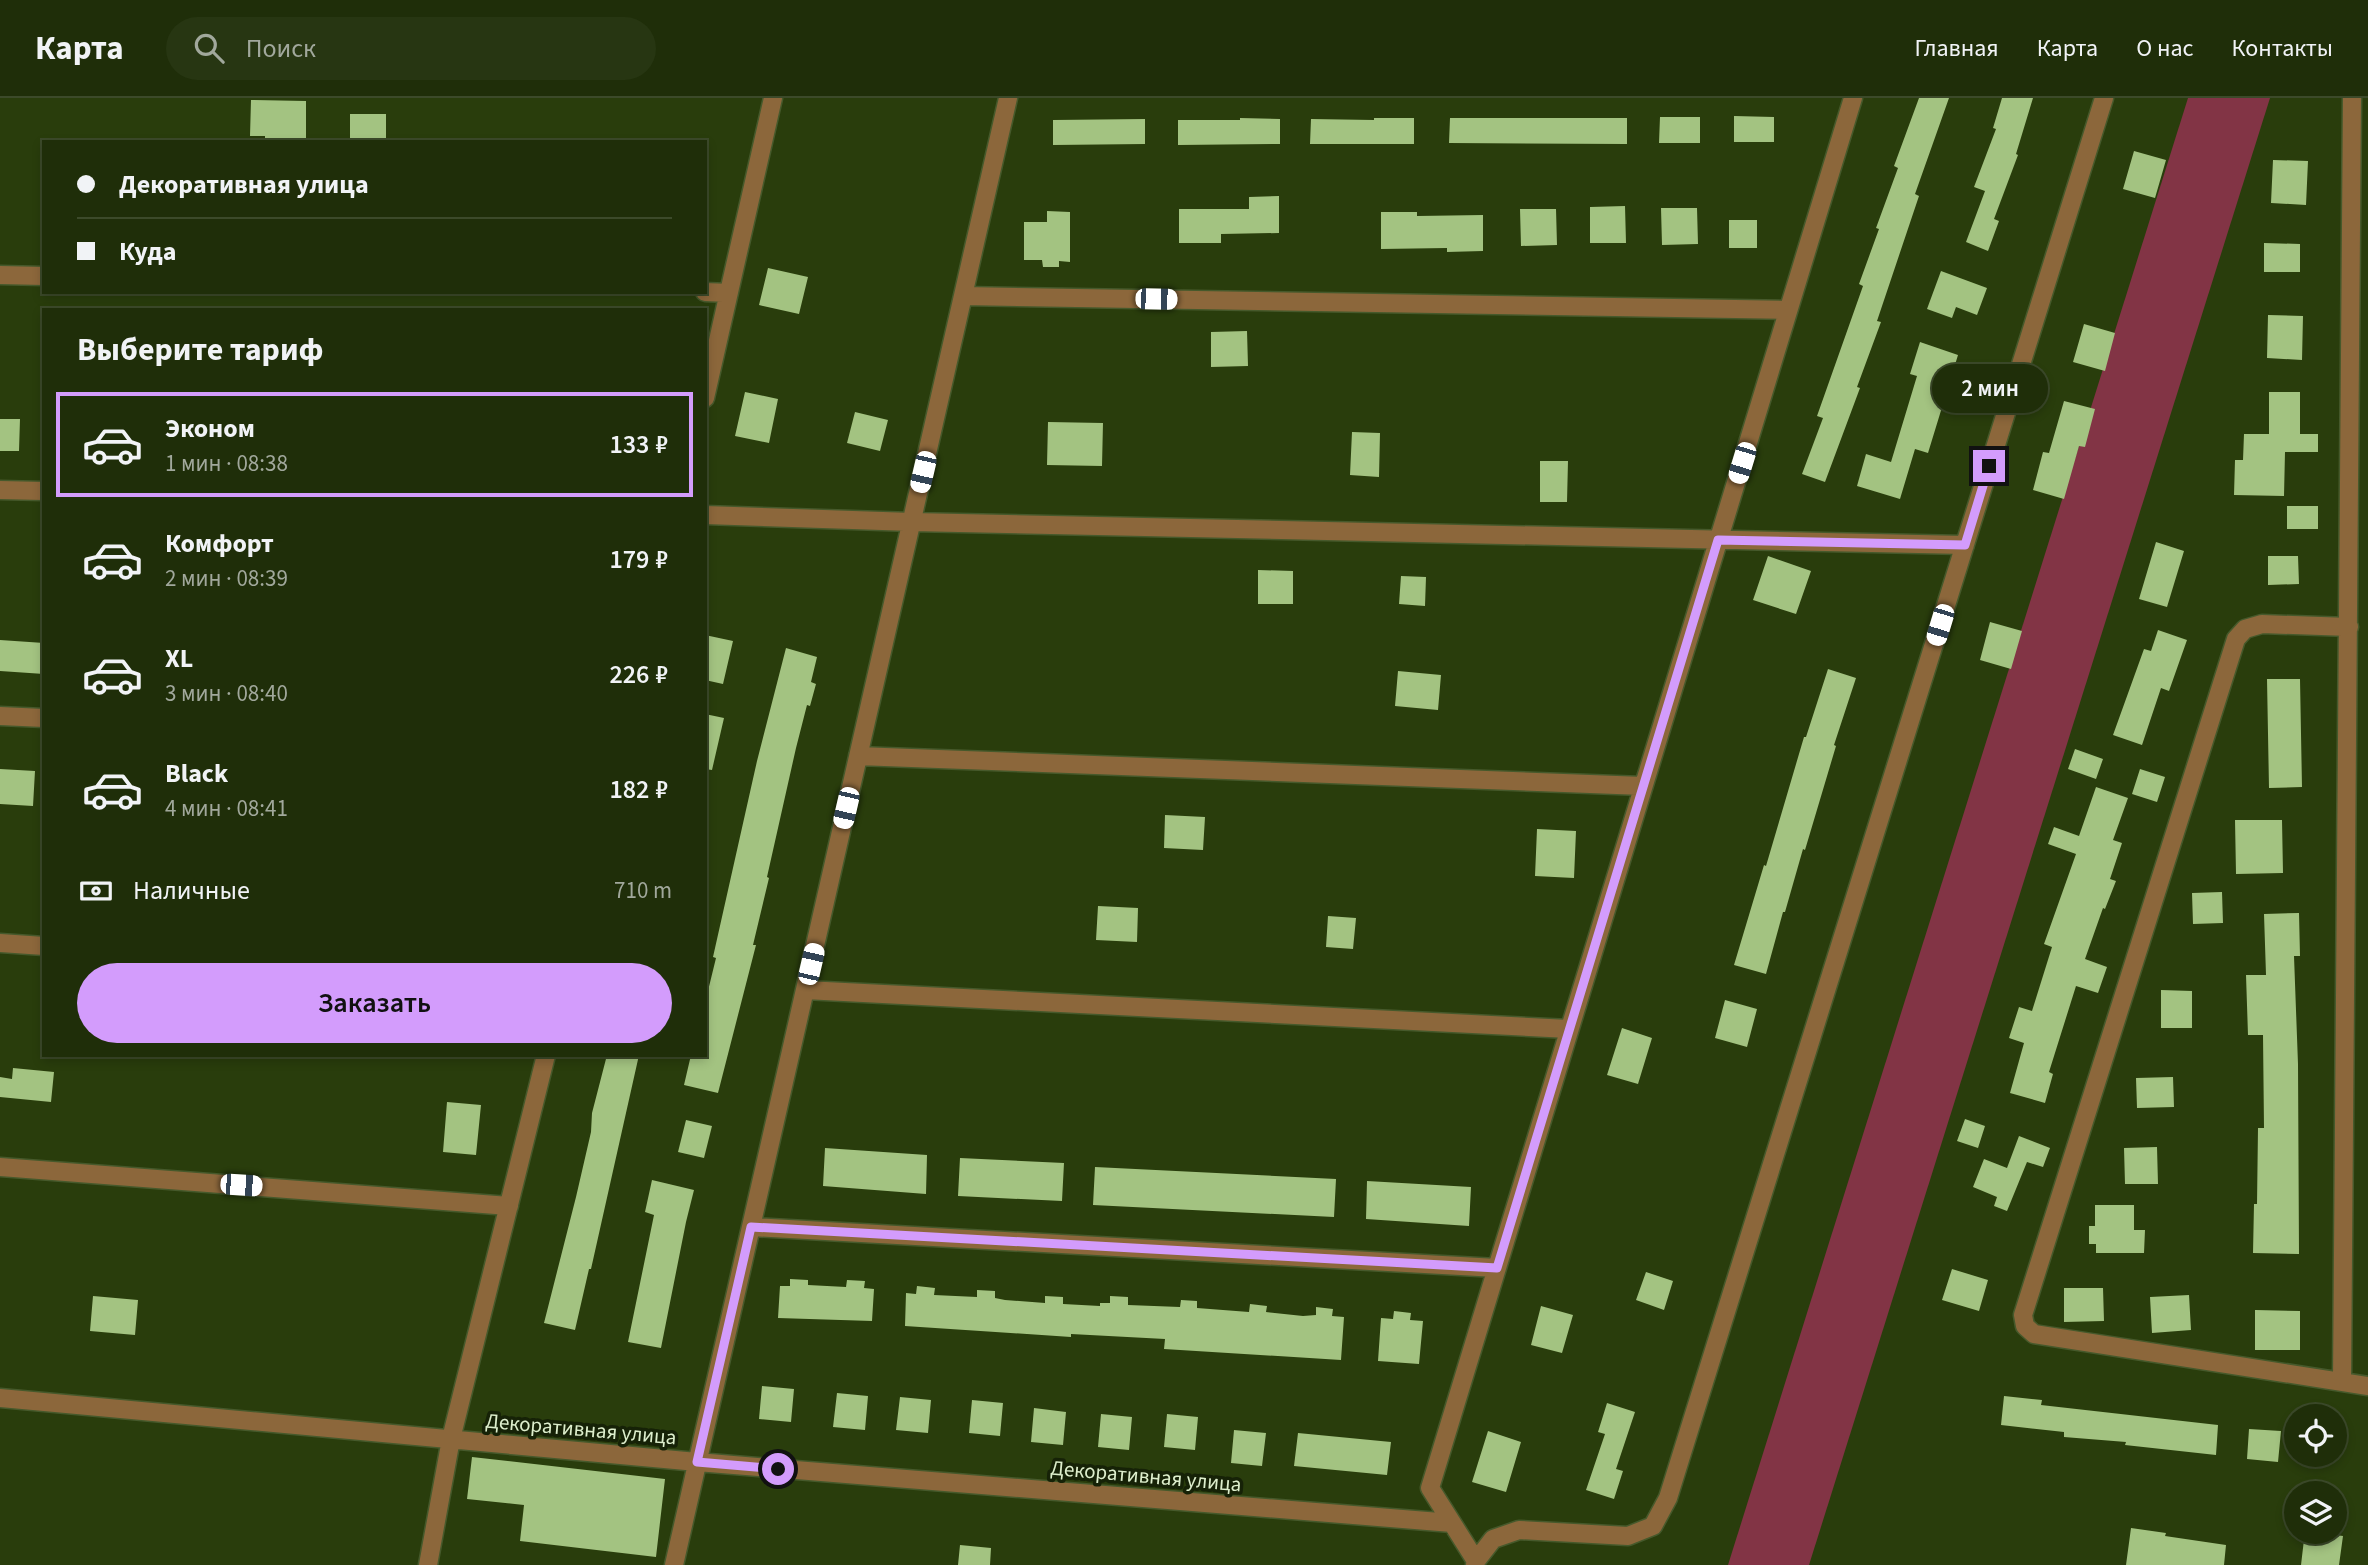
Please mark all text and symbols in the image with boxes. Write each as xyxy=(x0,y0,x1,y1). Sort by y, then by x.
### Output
search box xyxy=(166,17,656,80)
text: Карта xyxy=(35,25,124,72)
icon: search xyxy=(190,29,228,67)
text: Поиск xyxy=(246,30,316,67)
text: Главная xyxy=(1914,31,1999,66)
text: Карта xyxy=(2037,31,2098,66)
text: О нас xyxy=(2136,31,2193,66)
text: Контакты xyxy=(2231,31,2333,66)
text: Декоративная улица xyxy=(119,166,369,203)
text: Куда xyxy=(119,233,177,270)
car xyxy=(1135,288,1178,310)
text: Выберите тариф xyxy=(77,327,324,373)
callout: 2 мин xyxy=(1931,364,2047,414)
text: 2 мин xyxy=(1961,372,2019,405)
text: Эконом xyxy=(165,410,255,447)
icon: car xyxy=(81,413,144,476)
text: 133 ₽ xyxy=(609,426,668,463)
car xyxy=(1726,440,1759,486)
text: 1 мин · 08:38 xyxy=(165,447,288,480)
car xyxy=(909,449,938,495)
route end xyxy=(1973,450,2005,482)
text: Комфорт xyxy=(165,525,274,562)
icon: car xyxy=(81,528,144,591)
text: 179 ₽ xyxy=(609,541,668,578)
text: 2 мин · 08:39 xyxy=(165,562,288,595)
car xyxy=(1924,602,1957,648)
text: XL xyxy=(165,640,193,677)
icon: car xyxy=(81,643,144,706)
text: 226 ₽ xyxy=(609,656,668,693)
text: 3 мин · 08:40 xyxy=(165,677,288,710)
text: Black xyxy=(165,755,228,792)
icon: car xyxy=(81,758,144,821)
text: 182 ₽ xyxy=(609,771,668,808)
car xyxy=(832,785,861,831)
text: 4 мин · 08:41 xyxy=(165,792,288,825)
icon: cash xyxy=(77,872,115,910)
text: Наличные xyxy=(133,872,250,909)
text: 710 m xyxy=(614,874,672,907)
car xyxy=(797,941,826,987)
button: Заказать xyxy=(77,963,672,1043)
car xyxy=(220,1173,263,1197)
map controls xyxy=(2284,1404,2347,1544)
button: locate xyxy=(2284,1404,2347,1467)
street label: Декоративная улица xyxy=(484,1406,678,1452)
route start xyxy=(762,1453,794,1485)
street label: Декоративная улица xyxy=(1049,1453,1243,1499)
button: layers xyxy=(2284,1481,2347,1544)

